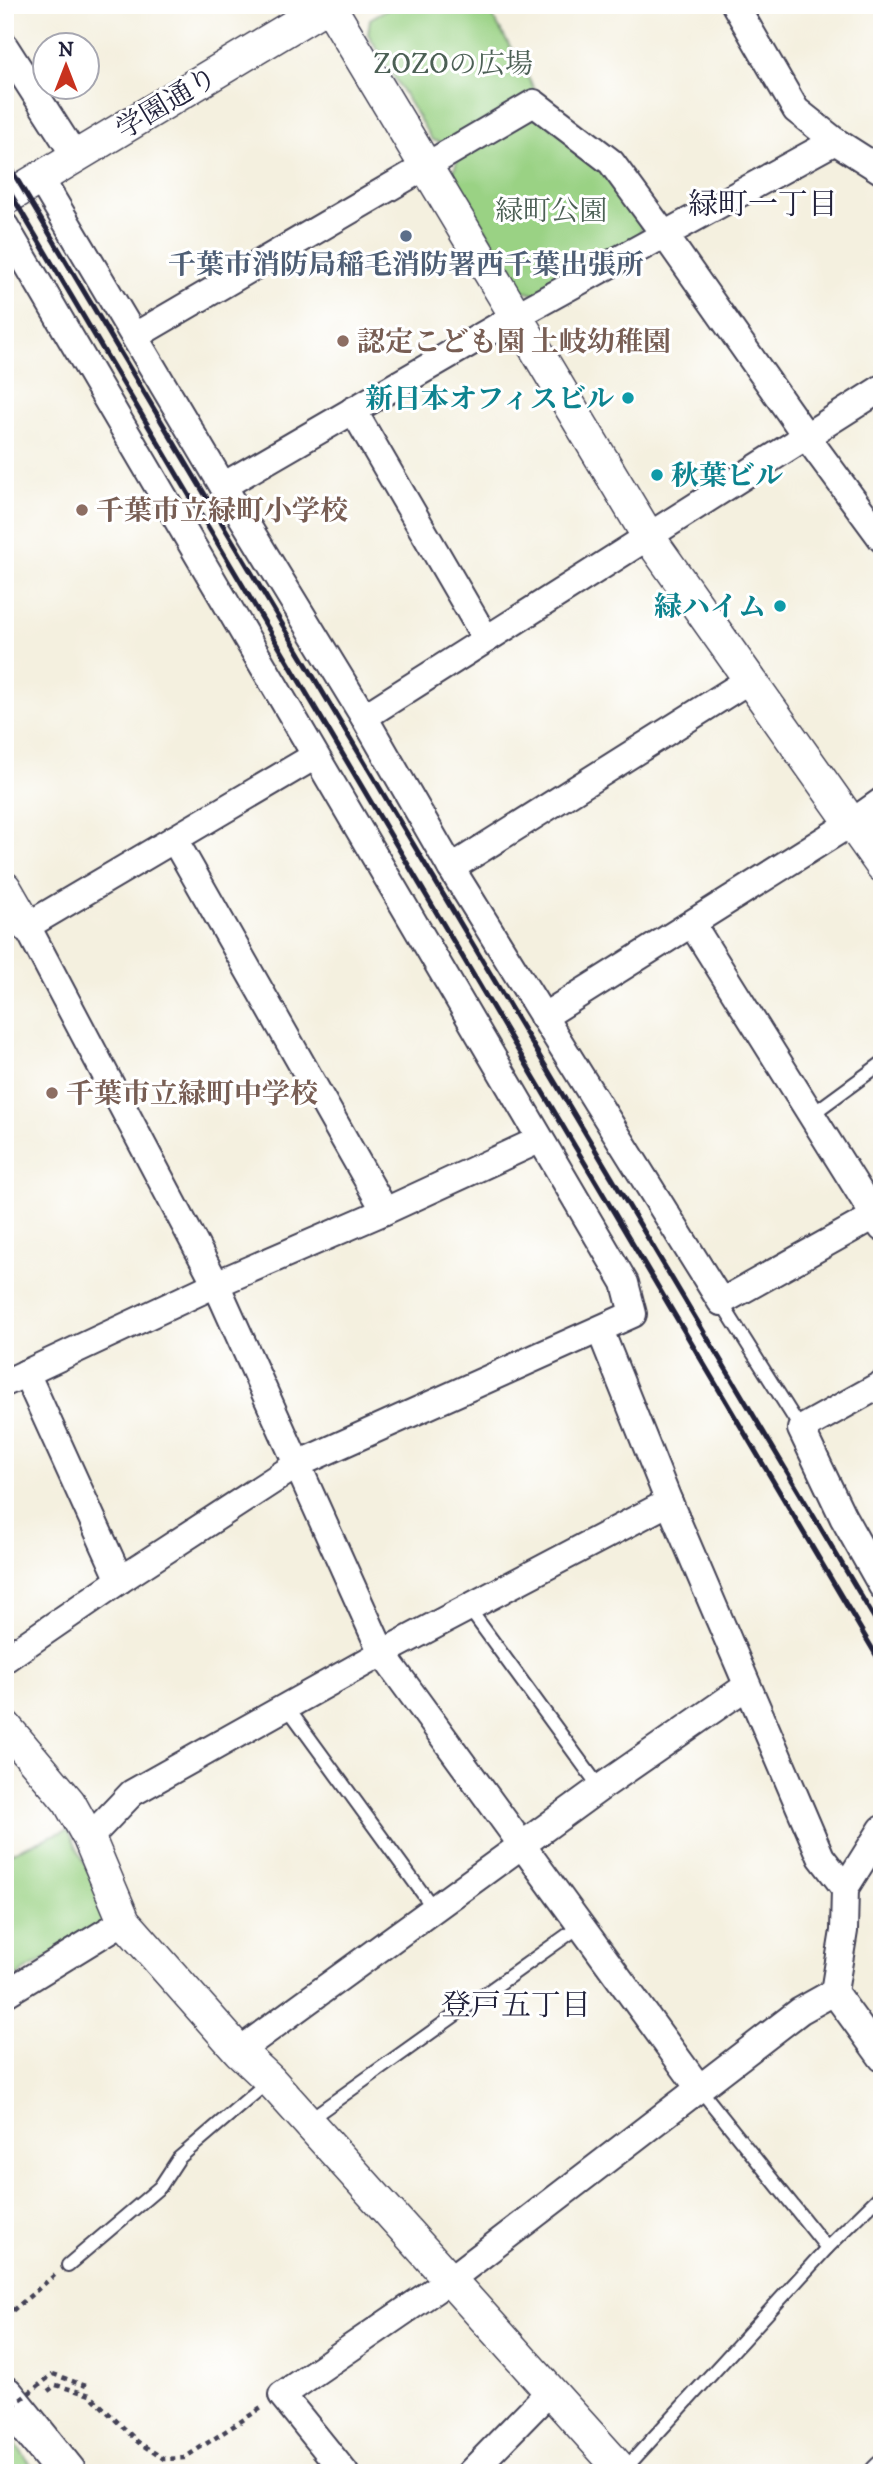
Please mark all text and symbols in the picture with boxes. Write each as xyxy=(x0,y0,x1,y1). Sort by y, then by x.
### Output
north arrow xyxy=(32,32,102,102)
text: N xyxy=(58,39,74,62)
park label: ZOZOの広場 xyxy=(373,47,533,82)
street label: 学園通り xyxy=(110,59,224,147)
district label: 緑町一丁目 xyxy=(688,187,838,224)
park label: 緑町公園 xyxy=(495,194,607,229)
marker: 千葉市消防局稲毛消防署西千葉出張所 xyxy=(398,228,414,244)
place label: 千葉市消防局稲毛消防署西千葉出張所 xyxy=(168,248,644,283)
place label: 認定こども園 土岐幼稚園 xyxy=(357,325,671,360)
marker: 認定こども園 土岐幼稚園 xyxy=(335,333,351,349)
place label: 新日本オフィスビル xyxy=(365,382,614,417)
marker: 新日本オフィスビル xyxy=(620,390,636,406)
place label: 秋葉ビル xyxy=(671,459,783,494)
marker: 秋葉ビル xyxy=(649,467,665,483)
place label: 千葉市立緑町小学校 xyxy=(96,494,348,529)
marker: 千葉市立緑町小学校 xyxy=(74,502,90,518)
place label: 緑ハイム xyxy=(654,590,766,625)
marker: 緑ハイム xyxy=(772,598,788,614)
place label: 千葉市立緑町中学校 xyxy=(66,1077,318,1112)
marker: 千葉市立緑町中学校 xyxy=(44,1085,60,1101)
district label: 登戸五丁目 xyxy=(441,1988,591,2025)

